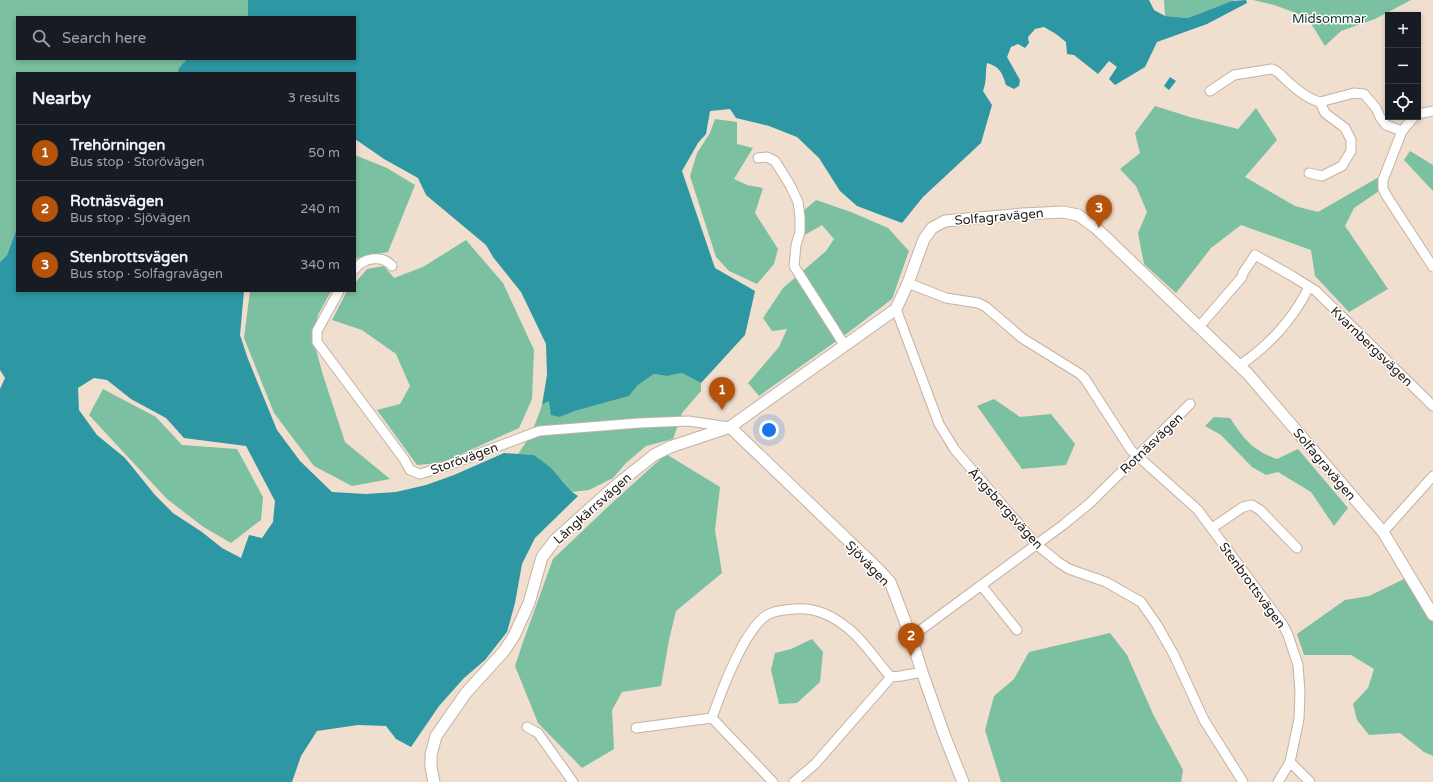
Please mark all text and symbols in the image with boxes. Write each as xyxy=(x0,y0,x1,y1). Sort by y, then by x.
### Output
park label: Midsommar xyxy=(1292,11,1366,27)
map controls xyxy=(1385,12,1421,120)
button: + xyxy=(1385,12,1421,48)
search box xyxy=(16,16,356,60)
icon: search xyxy=(30,27,52,49)
text: Search here xyxy=(62,29,146,47)
button: − xyxy=(1385,48,1421,84)
button: locate xyxy=(1385,84,1421,120)
text: Nearby xyxy=(32,88,91,109)
text: 3 results xyxy=(288,90,340,106)
text: Trehörningen xyxy=(70,136,165,154)
text: 1 xyxy=(41,145,49,161)
text: 50 m xyxy=(308,145,340,161)
text: Bus stop · Storövägen xyxy=(70,154,204,170)
text: Rotnäsvägen xyxy=(70,192,164,210)
pin: 3 xyxy=(1086,195,1112,228)
text: 2 xyxy=(41,201,49,217)
text: 240 m xyxy=(300,201,340,217)
street label: Solfagravägen xyxy=(954,205,1044,229)
text: Bus stop · Sjövägen xyxy=(70,210,190,226)
text: Stenbrottsvägen xyxy=(70,248,188,266)
text: 3 xyxy=(41,257,49,273)
text: 340 m xyxy=(300,257,340,273)
text: Bus stop · Solfagravägen xyxy=(70,266,223,282)
street label: Kvarnbergsvägen xyxy=(1327,303,1416,390)
pin: 1 xyxy=(709,377,735,410)
street label: Rotnäsvägen xyxy=(1117,410,1186,478)
your location xyxy=(759,420,779,440)
street label: Solfagravägen xyxy=(1289,425,1359,504)
street label: Storövägen xyxy=(428,439,500,479)
street label: Ängsbergsvägen xyxy=(964,465,1046,553)
street label: Långkärrsvägen xyxy=(551,470,635,548)
street label: Sjövägen xyxy=(842,538,893,590)
street label: Stenbrottsvägen xyxy=(1216,539,1289,632)
pin: 2 xyxy=(898,623,924,656)

